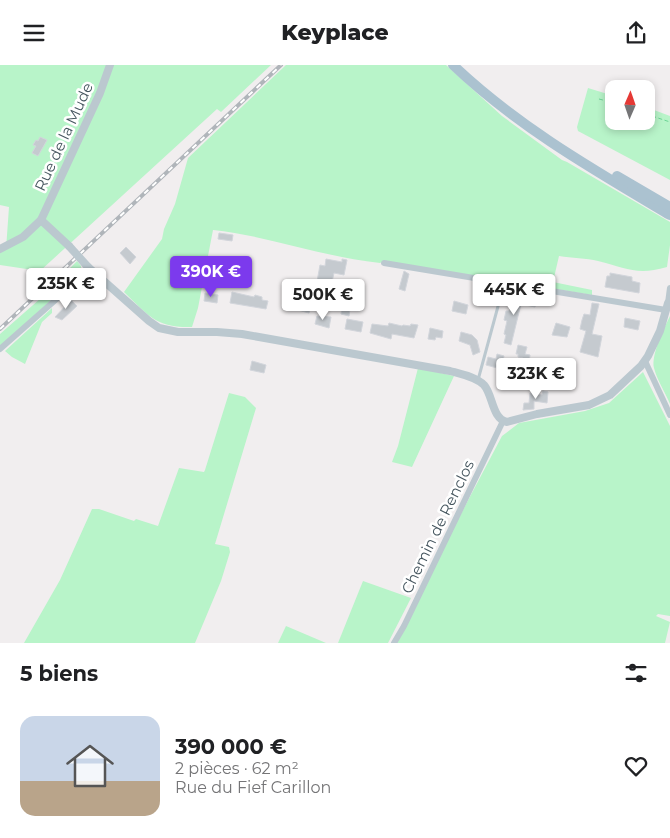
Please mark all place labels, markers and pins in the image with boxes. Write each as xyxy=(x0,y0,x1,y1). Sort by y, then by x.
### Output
pin: 390K € xyxy=(170,255,252,298)
pin: 235K € xyxy=(25,267,107,310)
pin: 445K € xyxy=(473,273,555,316)
pin: 500K € xyxy=(282,279,364,321)
pin: 323K € xyxy=(495,357,577,400)

